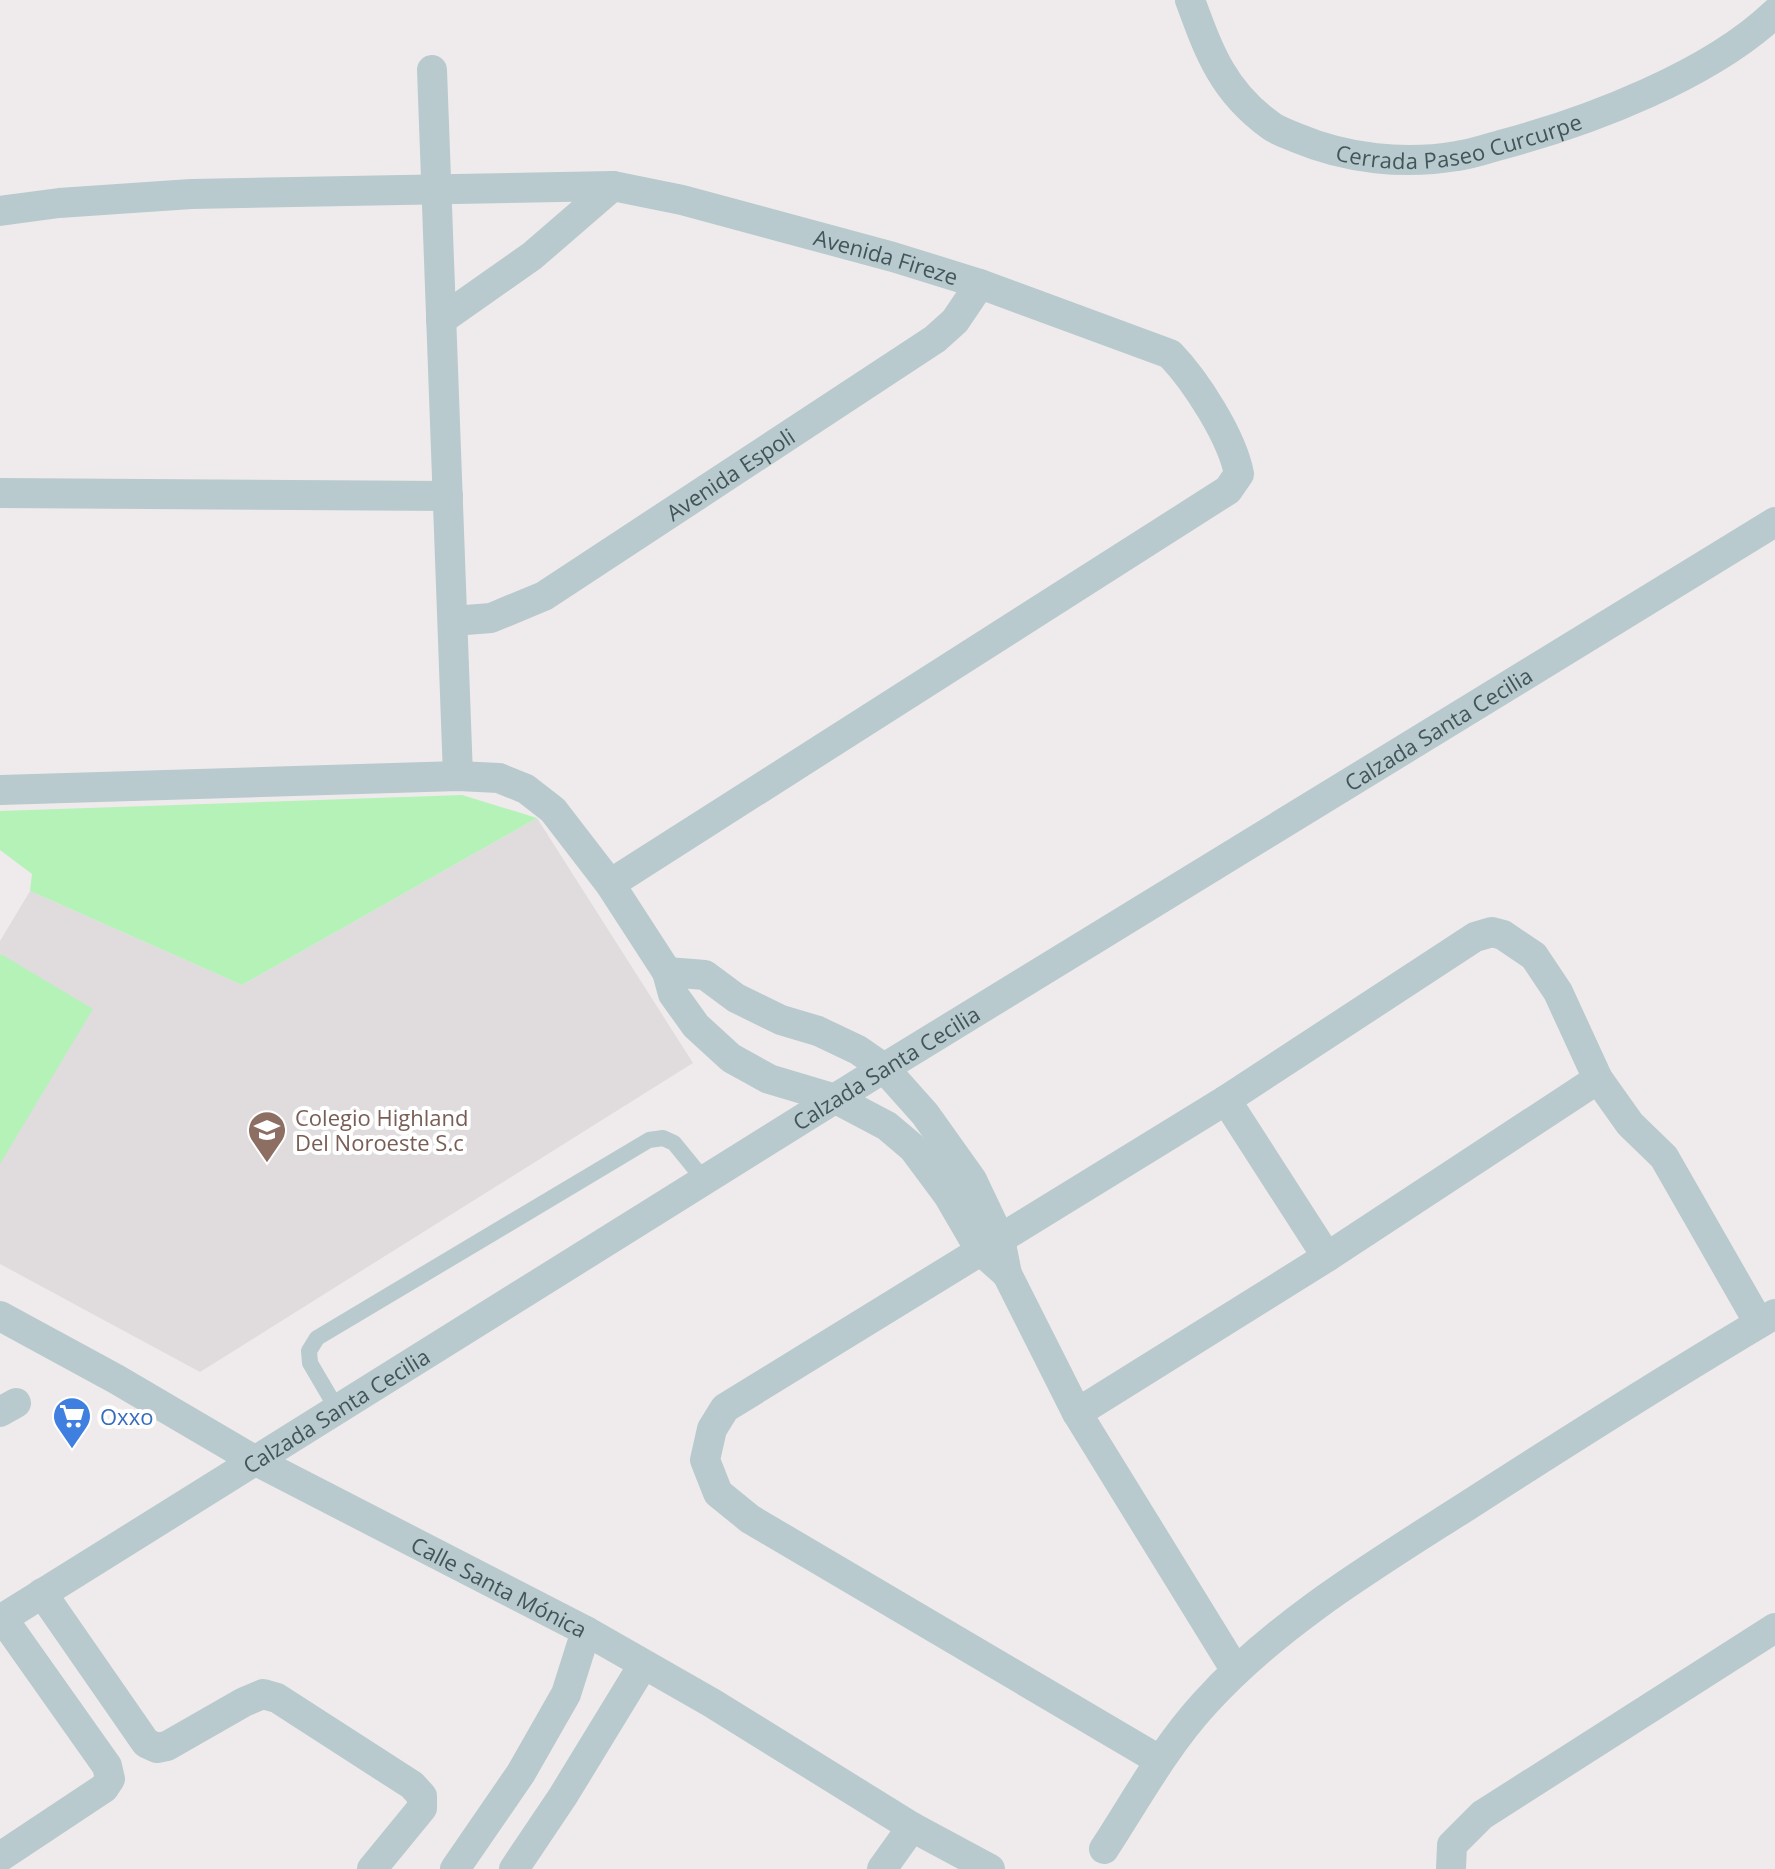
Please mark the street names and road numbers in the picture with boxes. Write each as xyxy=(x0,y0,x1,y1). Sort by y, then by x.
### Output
street label: Cerrada Paseo Curcurpe xyxy=(1333,106,1586,175)
street label: Avenida Fireze xyxy=(811,221,962,291)
street label: Avenida Espoli xyxy=(660,421,800,527)
street label: Calzada Santa Cecilia xyxy=(1339,660,1538,797)
street label: Calzada Santa Cecilia xyxy=(786,998,985,1137)
street label: Calzada Santa Cecilia xyxy=(237,1341,435,1480)
street label: Calle Santa Mónica xyxy=(406,1529,592,1644)

